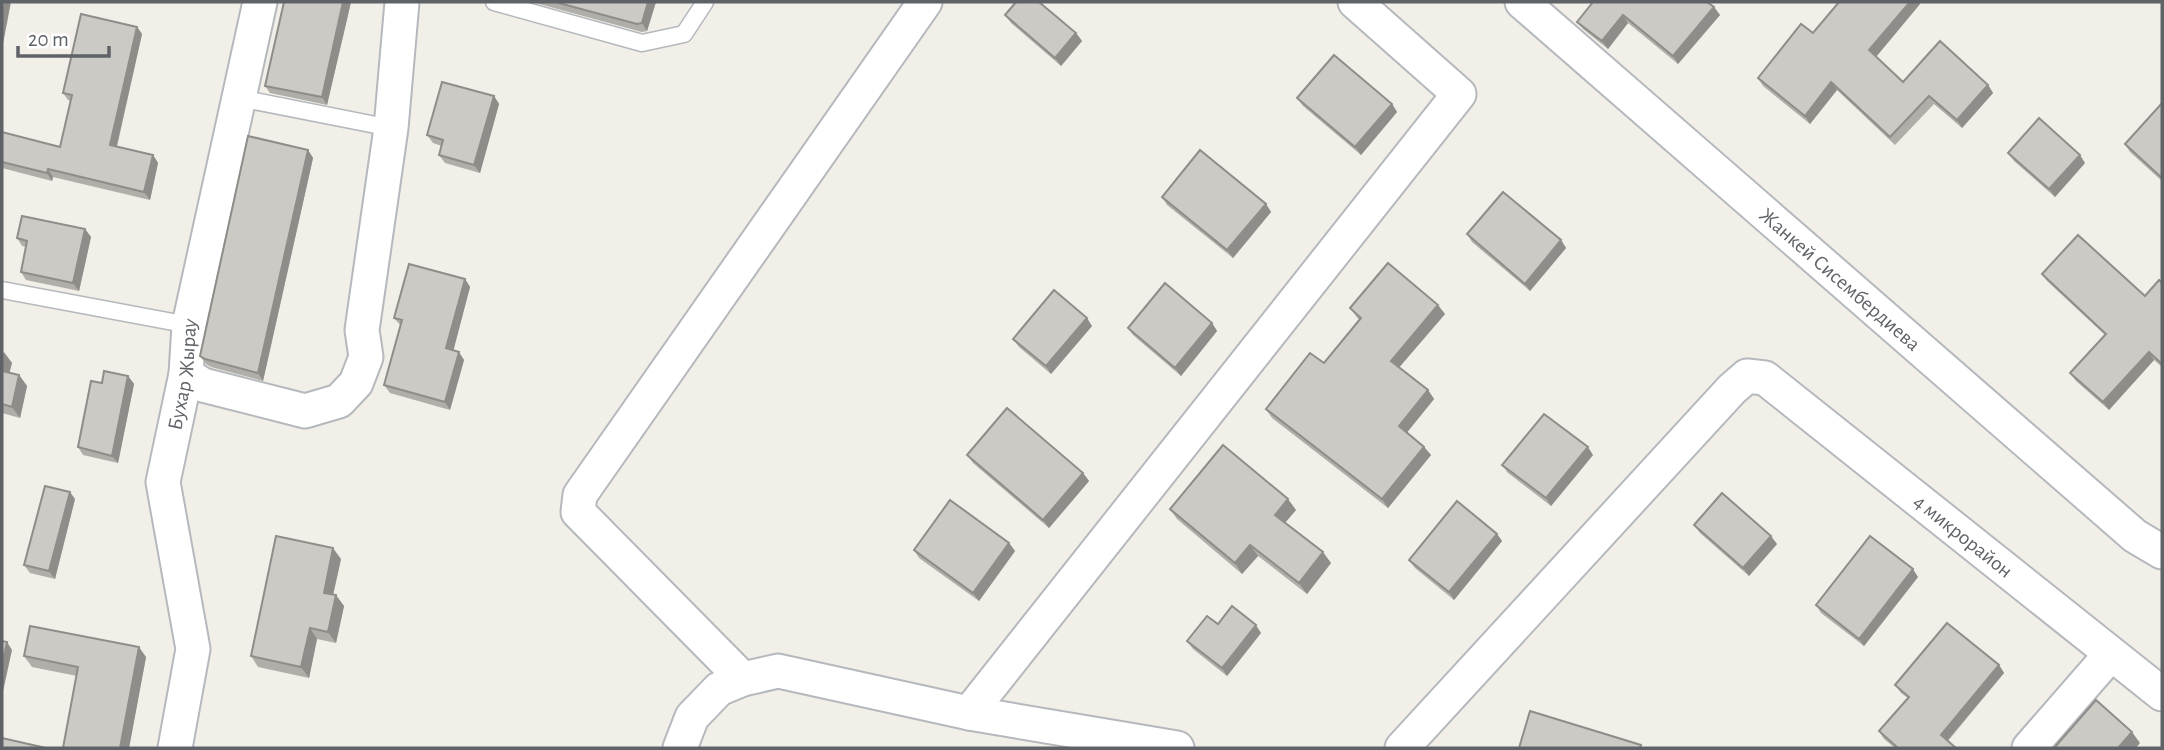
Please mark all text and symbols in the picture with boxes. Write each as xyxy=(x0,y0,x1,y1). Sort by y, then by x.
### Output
scale bar xyxy=(18,14,108,58)
text: 20 m xyxy=(28,29,69,50)
street label: Жанкей Сисембердиева xyxy=(1755,204,1925,355)
street label: Бухар Жырау xyxy=(164,316,201,432)
street label: 4 микрорайон xyxy=(1909,491,2016,582)

